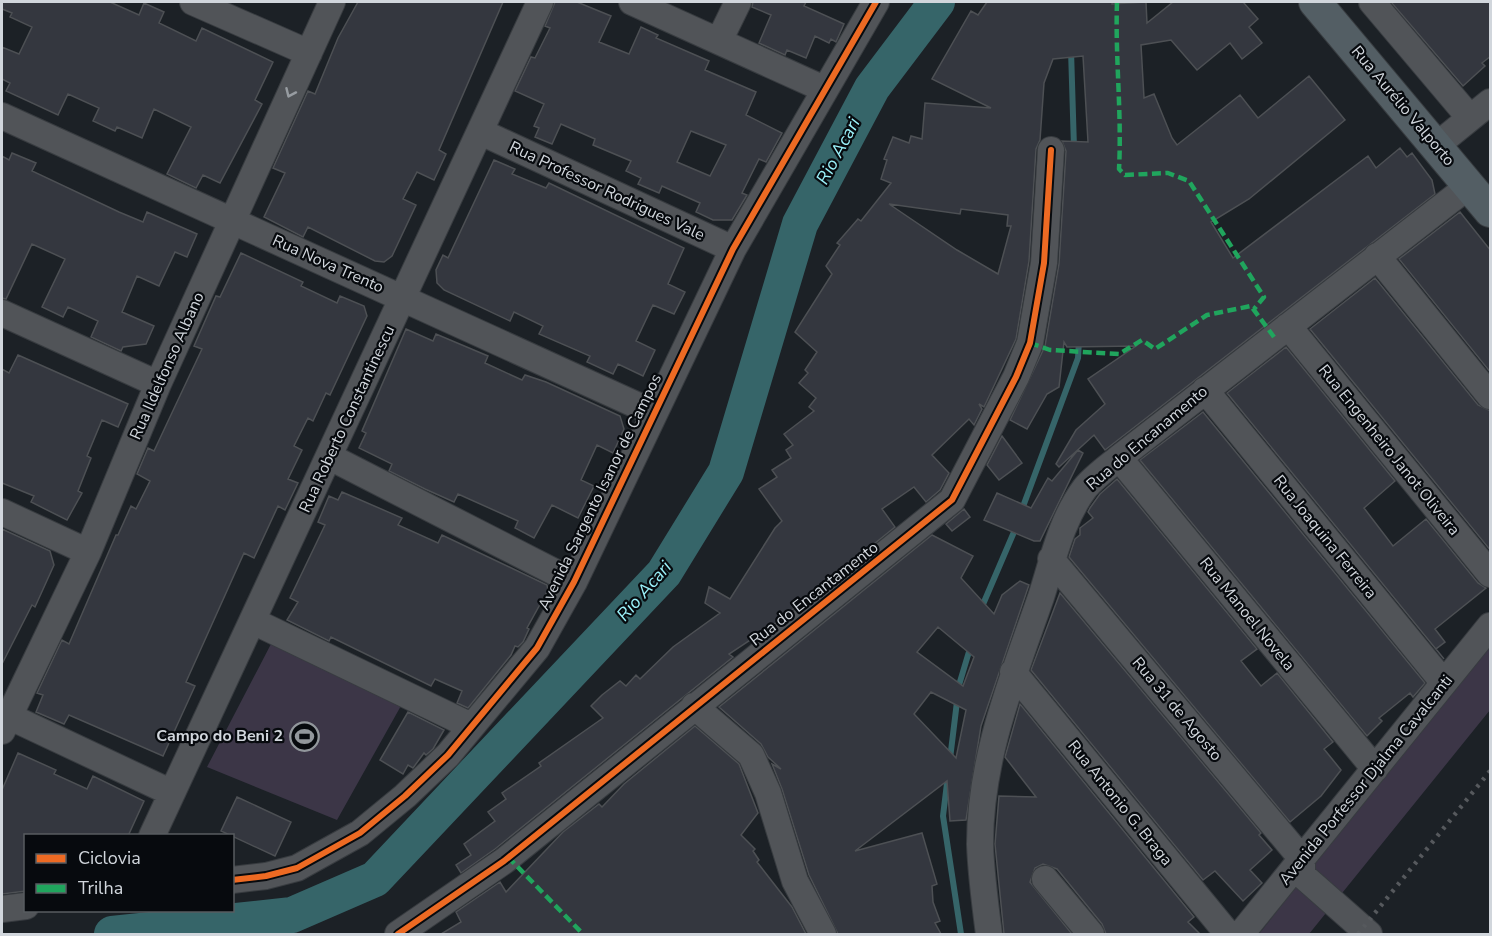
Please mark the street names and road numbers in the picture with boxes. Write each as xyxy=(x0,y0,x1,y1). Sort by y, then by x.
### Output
street label: Rua Aurélio Valporto xyxy=(1346,41,1460,171)
street label: Rua Professor Rodrigues Vale xyxy=(506,136,708,246)
street label: Rua Nova Trento xyxy=(269,230,387,298)
street label: Rua Ildelfonso Albano xyxy=(125,289,210,443)
street label: Rua Roberto Constantinescu xyxy=(294,322,400,516)
street label: Rua Engenheiro Janot Oliveira xyxy=(1313,360,1465,540)
street label: Avenida Sargento Isanor de Campos xyxy=(533,370,667,614)
street label: Rua do Encanamento xyxy=(1082,381,1212,495)
street label: Rua Joaquina Ferreira xyxy=(1268,471,1382,603)
street label: Rua do Encantamento xyxy=(745,537,883,651)
street label: Rua Manoel Novela xyxy=(1194,553,1300,675)
street label: Rua 31 de Agosto xyxy=(1127,652,1227,766)
street label: Avenida Porfessor Djalma Cavalcanti xyxy=(1274,670,1458,890)
street label: Rua Antonio G. Braga xyxy=(1063,736,1177,870)

